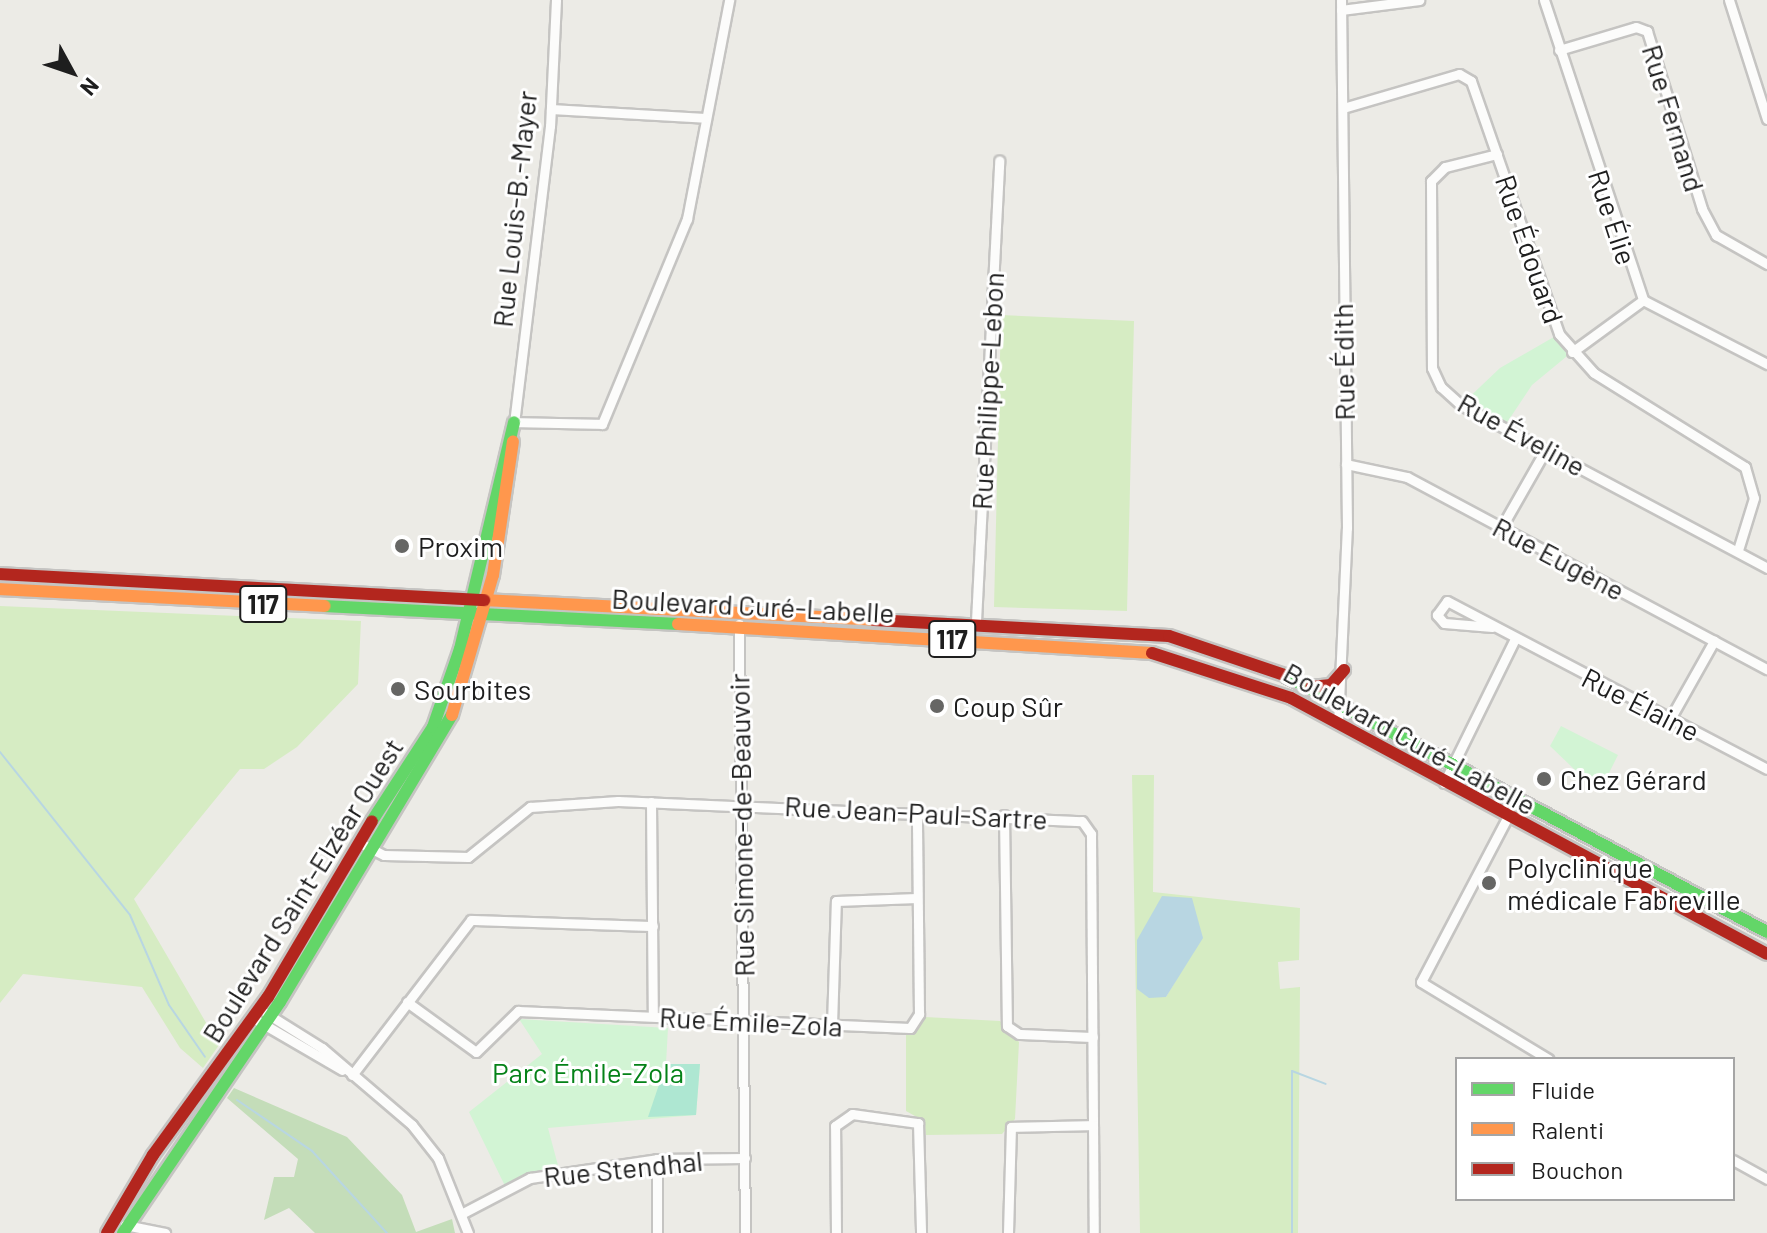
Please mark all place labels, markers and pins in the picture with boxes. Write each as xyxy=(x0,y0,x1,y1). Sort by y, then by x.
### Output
place label: Proxim xyxy=(418,529,503,563)
marker: Proxim xyxy=(393,537,411,555)
place label: Sourbites xyxy=(414,672,531,706)
marker: Sourbites xyxy=(389,680,407,698)
place label: Coup Sûr xyxy=(953,689,1063,723)
marker: Coup Sûr xyxy=(928,697,946,715)
place label: Chez Gérard xyxy=(1560,762,1707,796)
marker: Chez Gérard xyxy=(1535,770,1553,788)
place label: Polyclinique médicale Fabreville xyxy=(1507,850,1741,916)
marker: Polyclinique médicale Fabreville xyxy=(1478,872,1500,894)

